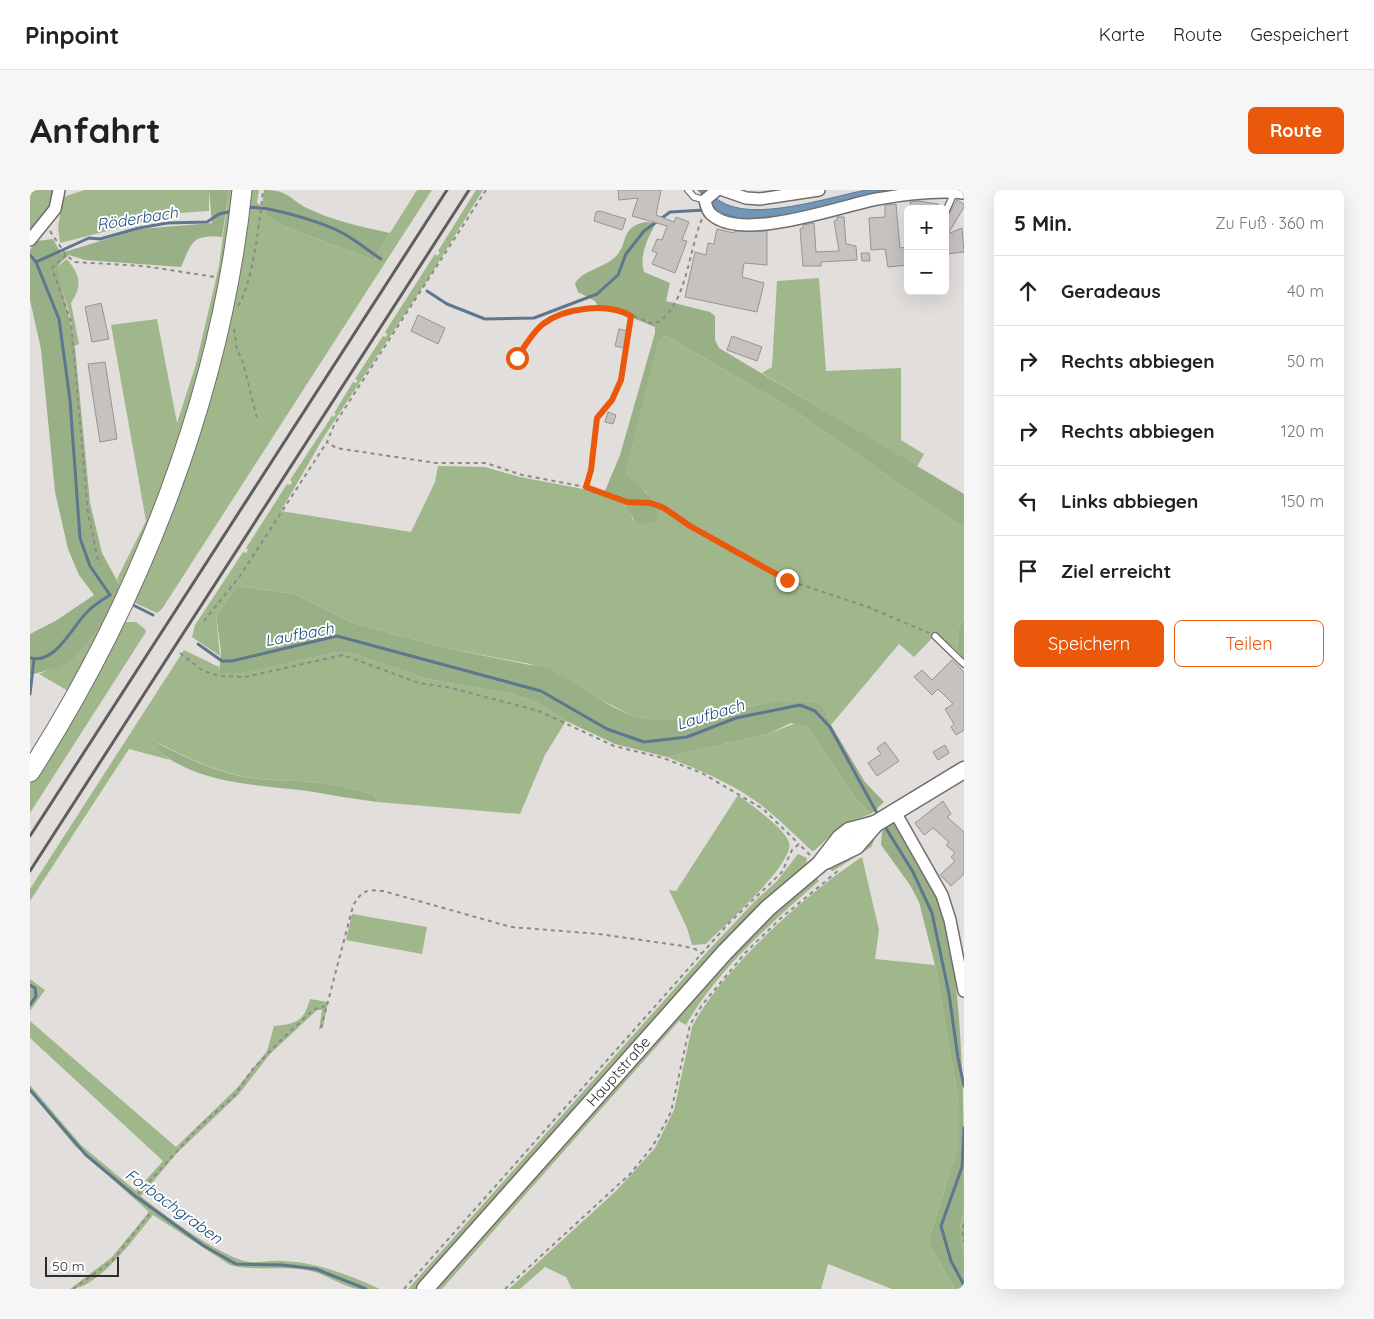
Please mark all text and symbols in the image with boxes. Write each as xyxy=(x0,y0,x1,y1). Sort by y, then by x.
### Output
text: Pinpoint xyxy=(25,20,119,50)
text: Karte xyxy=(1099,23,1145,46)
text: Route xyxy=(1173,23,1222,46)
text: Gespeichert xyxy=(1250,23,1349,46)
button: Route xyxy=(1248,107,1344,154)
text: Anfahrt xyxy=(30,108,161,152)
water label: Röderbach xyxy=(95,202,180,234)
map controls xyxy=(904,205,949,295)
button: + xyxy=(904,205,949,250)
text: 5 Min. xyxy=(1014,210,1072,236)
text: Zu Fuß · 360 m xyxy=(1215,213,1324,233)
button: − xyxy=(904,250,949,295)
icon: ahead xyxy=(1014,277,1042,305)
text: Geradeaus xyxy=(1061,279,1161,303)
text: 40 m xyxy=(1287,281,1324,301)
route start xyxy=(506,347,529,370)
icon: right xyxy=(1014,347,1042,375)
text: Rechts abbiegen xyxy=(1061,349,1214,373)
text: 50 m xyxy=(1287,351,1324,371)
icon: right xyxy=(1014,417,1042,445)
text: Rechts abbiegen xyxy=(1061,419,1214,443)
text: 120 m xyxy=(1281,421,1324,441)
icon: left xyxy=(1014,487,1042,515)
text: Links abbiegen xyxy=(1061,489,1198,513)
text: 150 m xyxy=(1281,491,1324,511)
icon: arrive xyxy=(1014,557,1042,585)
text: Ziel erreicht xyxy=(1061,559,1171,583)
route end xyxy=(776,569,799,592)
water label: Laufbach xyxy=(263,617,336,650)
button: Speichern xyxy=(1014,620,1164,667)
button: Teilen xyxy=(1174,620,1324,667)
water label: Laufbach xyxy=(674,694,747,734)
street label: Hauptstraße xyxy=(582,1032,654,1110)
water label: Forbachgraben xyxy=(122,1164,227,1248)
scale bar xyxy=(45,1254,119,1277)
text: 50 m xyxy=(52,1257,85,1275)

